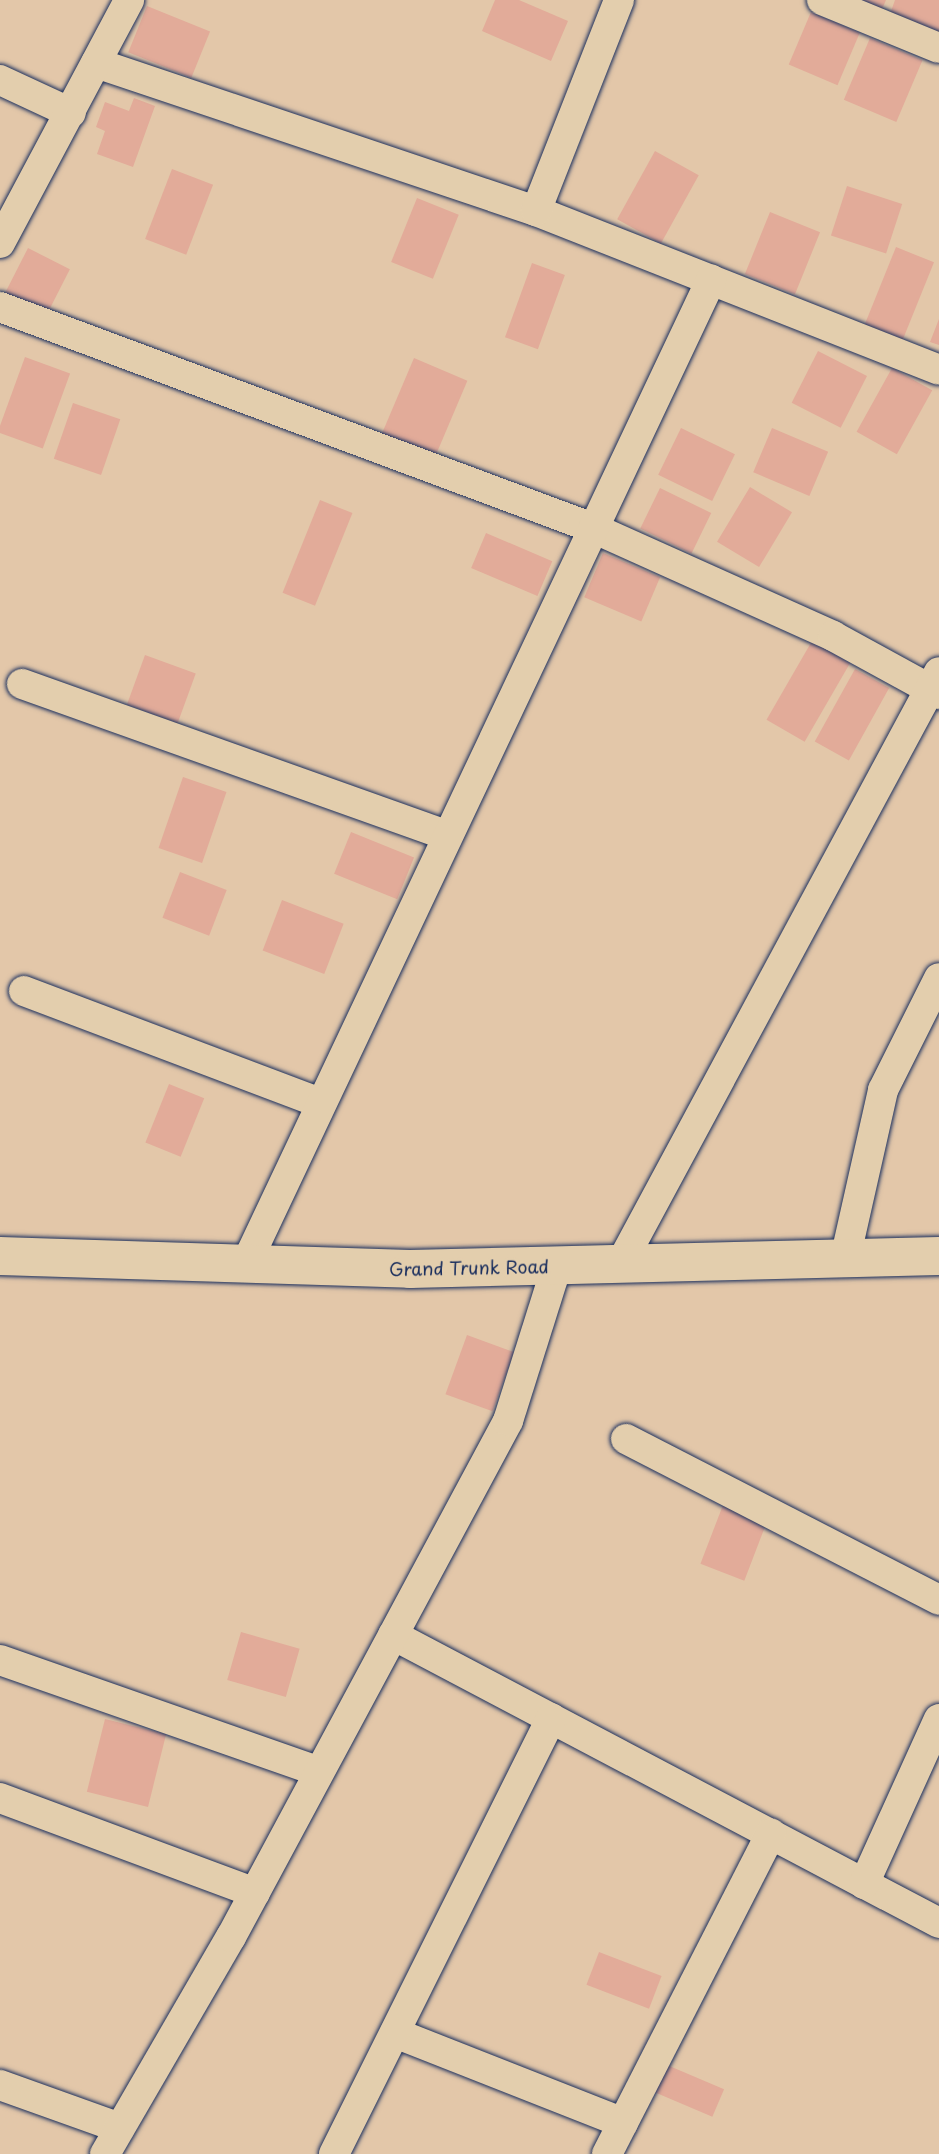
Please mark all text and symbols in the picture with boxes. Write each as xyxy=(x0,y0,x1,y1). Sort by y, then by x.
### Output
street label: Grand Trunk Road xyxy=(388,1256,550,1280)

